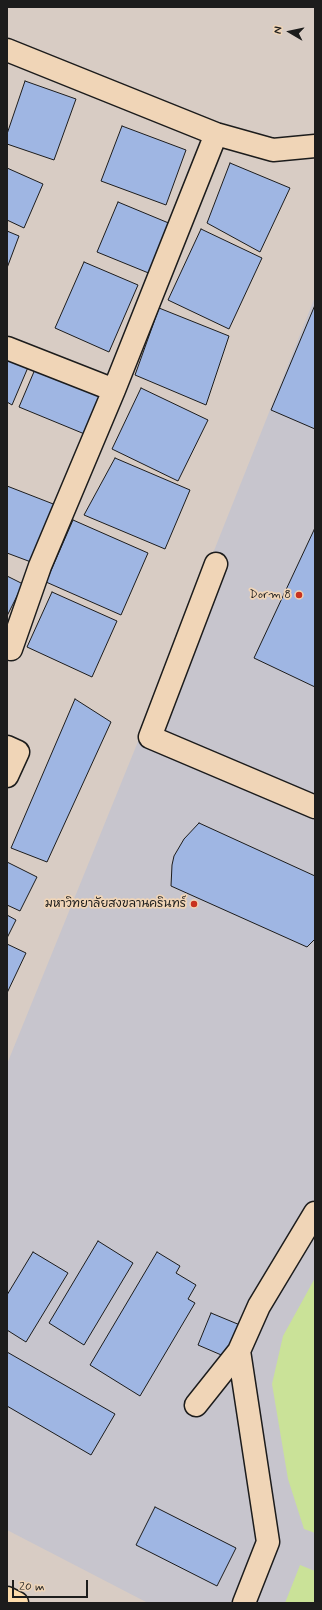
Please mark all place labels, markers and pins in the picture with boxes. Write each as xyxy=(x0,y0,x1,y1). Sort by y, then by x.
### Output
place label: Dorm 8 xyxy=(250,588,291,602)
marker: Dorm 8 xyxy=(294,590,304,600)
place label: มหาวิทยาลัยสงขลานครินทร์ xyxy=(45,897,186,911)
marker: มหาวิทยาลัยสงขลานครินทร์ xyxy=(189,899,199,909)

